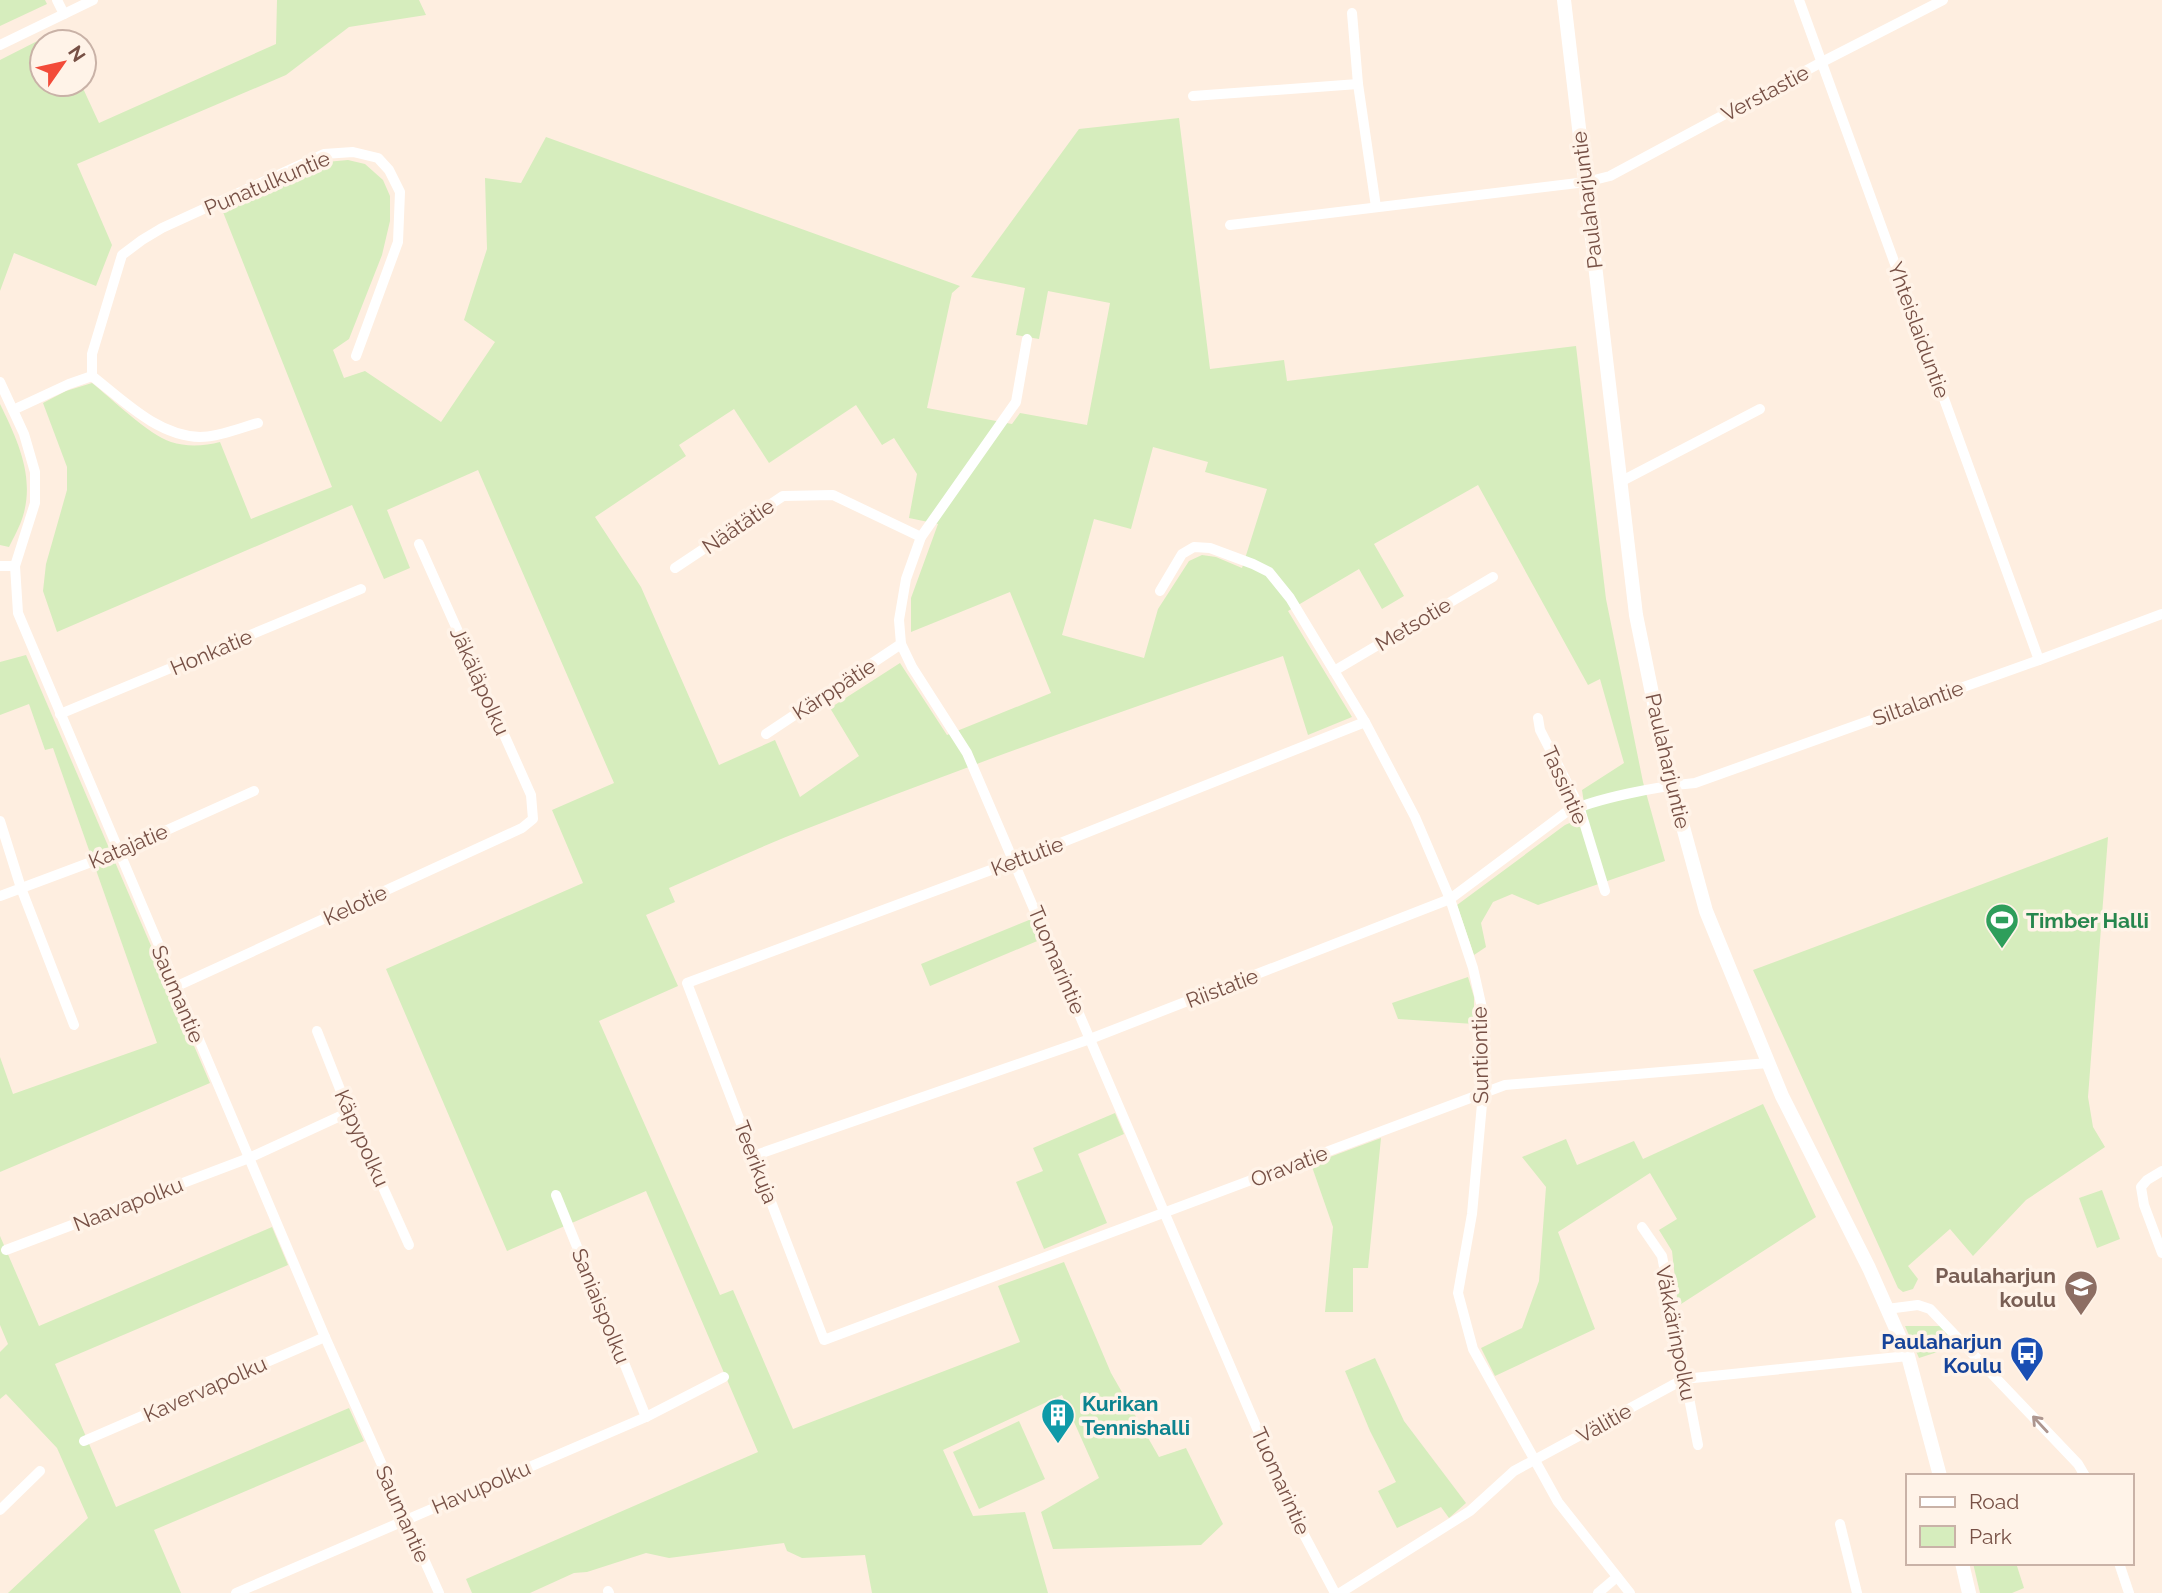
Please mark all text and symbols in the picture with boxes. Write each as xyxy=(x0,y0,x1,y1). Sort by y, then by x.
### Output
north arrow xyxy=(28,28,98,98)
text: N xyxy=(64,41,90,66)
street label: Verstastie xyxy=(1717,60,1813,126)
street label: Paulaharjuntie xyxy=(1566,130,1608,270)
street label: Punatulkuntie xyxy=(200,145,334,221)
street label: Yhteislaiduntie xyxy=(1883,259,1955,401)
street label: Näätätie xyxy=(697,493,779,559)
street label: Metsotie xyxy=(1371,592,1455,656)
street label: Jäkäläpolku xyxy=(445,623,515,739)
street label: Honkatie xyxy=(166,624,256,680)
street label: Kärppätie xyxy=(788,653,880,725)
street label: Siltalantie xyxy=(1869,675,1967,731)
street label: Paulaharjuntie xyxy=(1640,691,1696,831)
street label: Tassintie xyxy=(1537,742,1593,828)
street label: Katajatie xyxy=(85,818,171,874)
street label: Kettutie xyxy=(987,831,1067,881)
street label: Kelotie xyxy=(319,879,391,931)
sports icon: Timber Halli xyxy=(1983,901,2021,950)
street label: Tuomarintie xyxy=(1023,902,1091,1018)
place label: Timber Halli xyxy=(2026,908,2149,933)
street label: Saumantie xyxy=(146,941,210,1047)
street label: Riistatie xyxy=(1182,963,1262,1013)
street label: Suntiontie xyxy=(1467,1006,1493,1104)
street label: Käpypolku xyxy=(329,1086,395,1190)
street label: Teerikuja xyxy=(729,1117,783,1207)
street label: Oravatie xyxy=(1247,1140,1331,1192)
street label: Naavapolku xyxy=(69,1172,187,1236)
street label: Saniaispolku xyxy=(567,1245,635,1367)
street label: Väkkärinpolku xyxy=(1651,1263,1701,1403)
place label: Paulaharjun koulu xyxy=(1935,1263,2056,1312)
school or university icon: Paulaharjun koulu xyxy=(2062,1268,2100,1317)
place label: Paulaharjun Koulu xyxy=(1881,1329,2002,1378)
bus stop icon: Paulaharjun Koulu xyxy=(2008,1334,2046,1383)
street label: Kavervapolku xyxy=(140,1351,270,1427)
place label: Kurikan Tennishalli xyxy=(1082,1391,1190,1440)
building icon: Kurikan Tennishalli xyxy=(1039,1396,1077,1445)
street label: Välitie xyxy=(1572,1398,1636,1448)
one-way arrow xyxy=(2032,1416,2049,1433)
street label: Tuomarintie xyxy=(1246,1423,1316,1539)
street label: Havupolku xyxy=(428,1455,534,1519)
street label: Saumantie xyxy=(371,1462,435,1566)
legend xyxy=(1906,1474,2134,1565)
text: Road xyxy=(1969,1489,2019,1514)
text: Park xyxy=(1969,1524,2012,1549)

